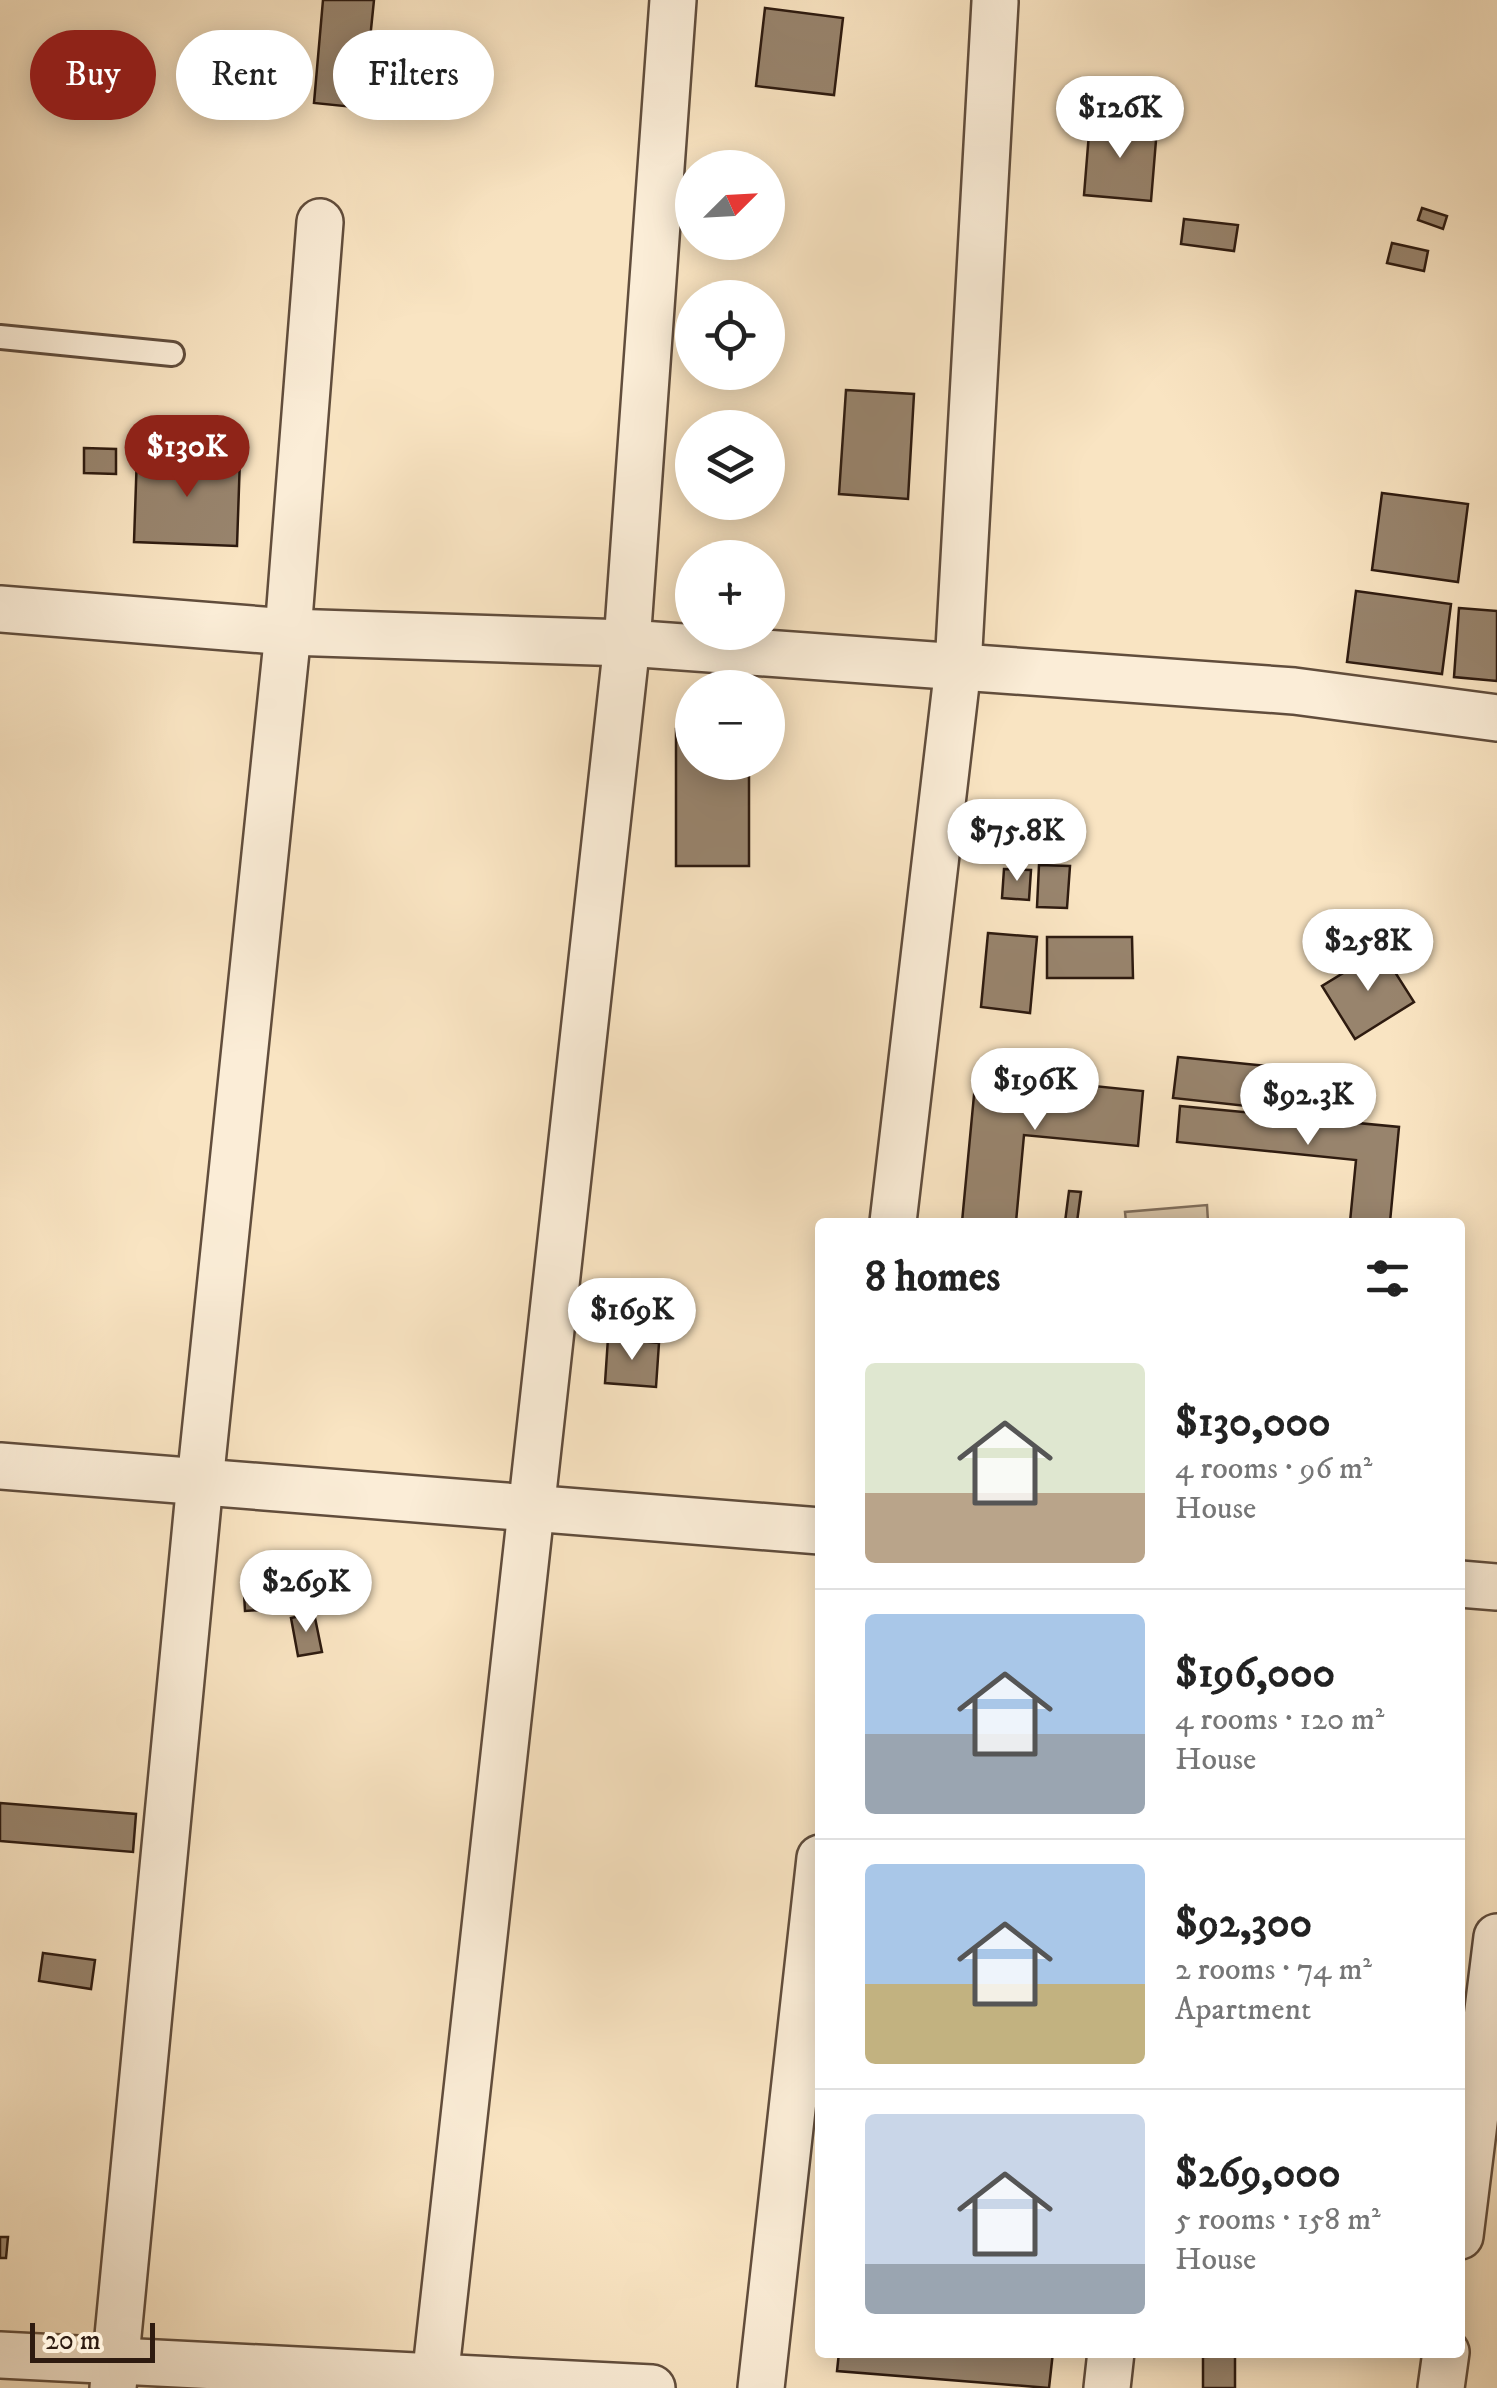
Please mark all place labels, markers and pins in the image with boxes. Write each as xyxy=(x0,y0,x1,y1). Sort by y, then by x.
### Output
pin: $126K xyxy=(1050,76,1190,161)
pin: $130K xyxy=(117,415,257,500)
pin: $75.8K xyxy=(936,799,1098,884)
pin: $258K xyxy=(1298,909,1438,994)
pin: $196K xyxy=(965,1048,1105,1133)
pin: $92.3K xyxy=(1227,1063,1389,1148)
pin: $169K xyxy=(562,1278,702,1363)
pin: $269K xyxy=(236,1550,376,1635)

